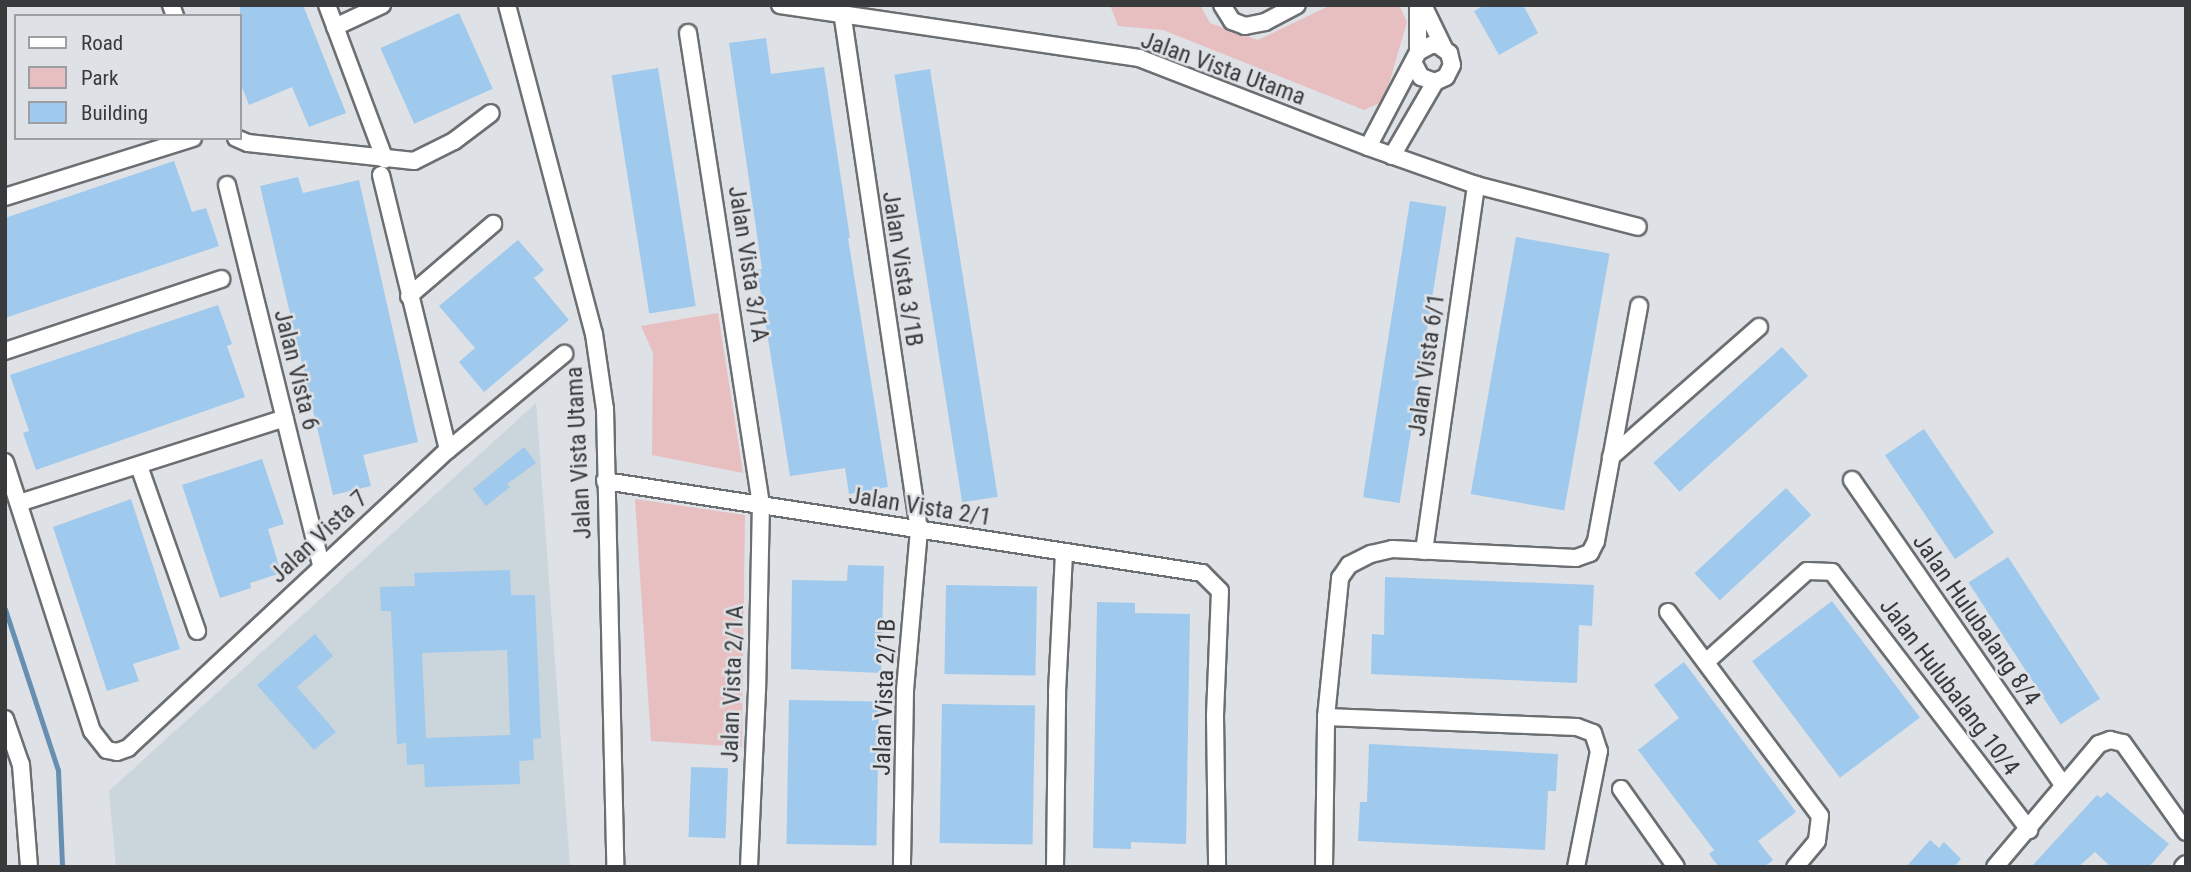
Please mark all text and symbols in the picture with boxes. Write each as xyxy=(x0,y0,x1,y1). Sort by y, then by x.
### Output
legend xyxy=(14,14,242,140)
street label: Jalan Vista Utama xyxy=(1137,26,1309,112)
text: Road xyxy=(81,31,123,55)
text: Park xyxy=(81,66,118,90)
text: Building xyxy=(81,101,148,125)
street label: Jalan Vista 3/1A xyxy=(721,184,775,344)
street label: Jalan Vista 3/1B xyxy=(876,189,928,349)
street label: Jalan Vista 6/1 xyxy=(1403,292,1451,438)
street label: Jalan Vista 6 xyxy=(267,307,325,433)
street label: Jalan Vista Utama xyxy=(560,366,598,540)
street label: Jalan Vista 2/1 xyxy=(847,482,993,532)
street label: Jalan Vista 7 xyxy=(264,484,374,590)
street label: Jalan Hulubalang 8/4 xyxy=(1906,529,2046,711)
street label: Jalan Hulubalang 10/4 xyxy=(1873,593,2025,781)
street label: Jalan Vista 2/1A xyxy=(716,605,750,763)
street label: Jalan Vista 2/1B xyxy=(868,618,902,776)

